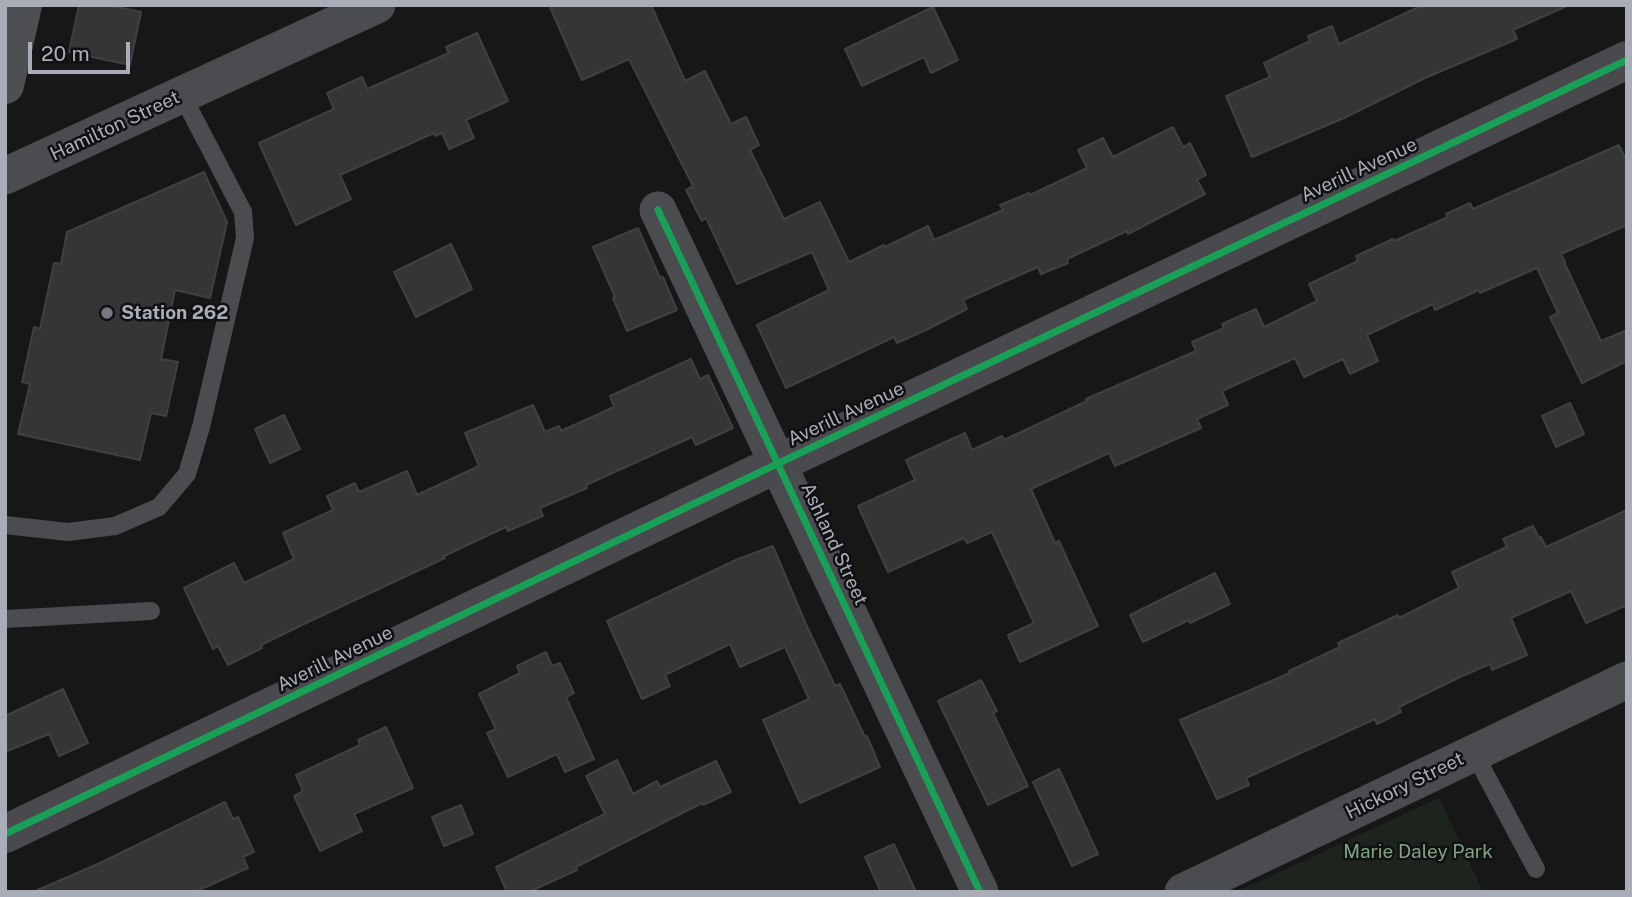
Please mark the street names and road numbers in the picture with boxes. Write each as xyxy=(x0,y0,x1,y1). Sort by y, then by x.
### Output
street label: Hamilton Street xyxy=(47,86,183,166)
street label: Averill Avenue xyxy=(1297,133,1421,207)
street label: Averill Avenue xyxy=(784,377,908,451)
street label: Ashland Street xyxy=(796,479,872,609)
street label: Averill Avenue xyxy=(273,621,397,697)
street label: Hickory Street xyxy=(1342,748,1468,824)

